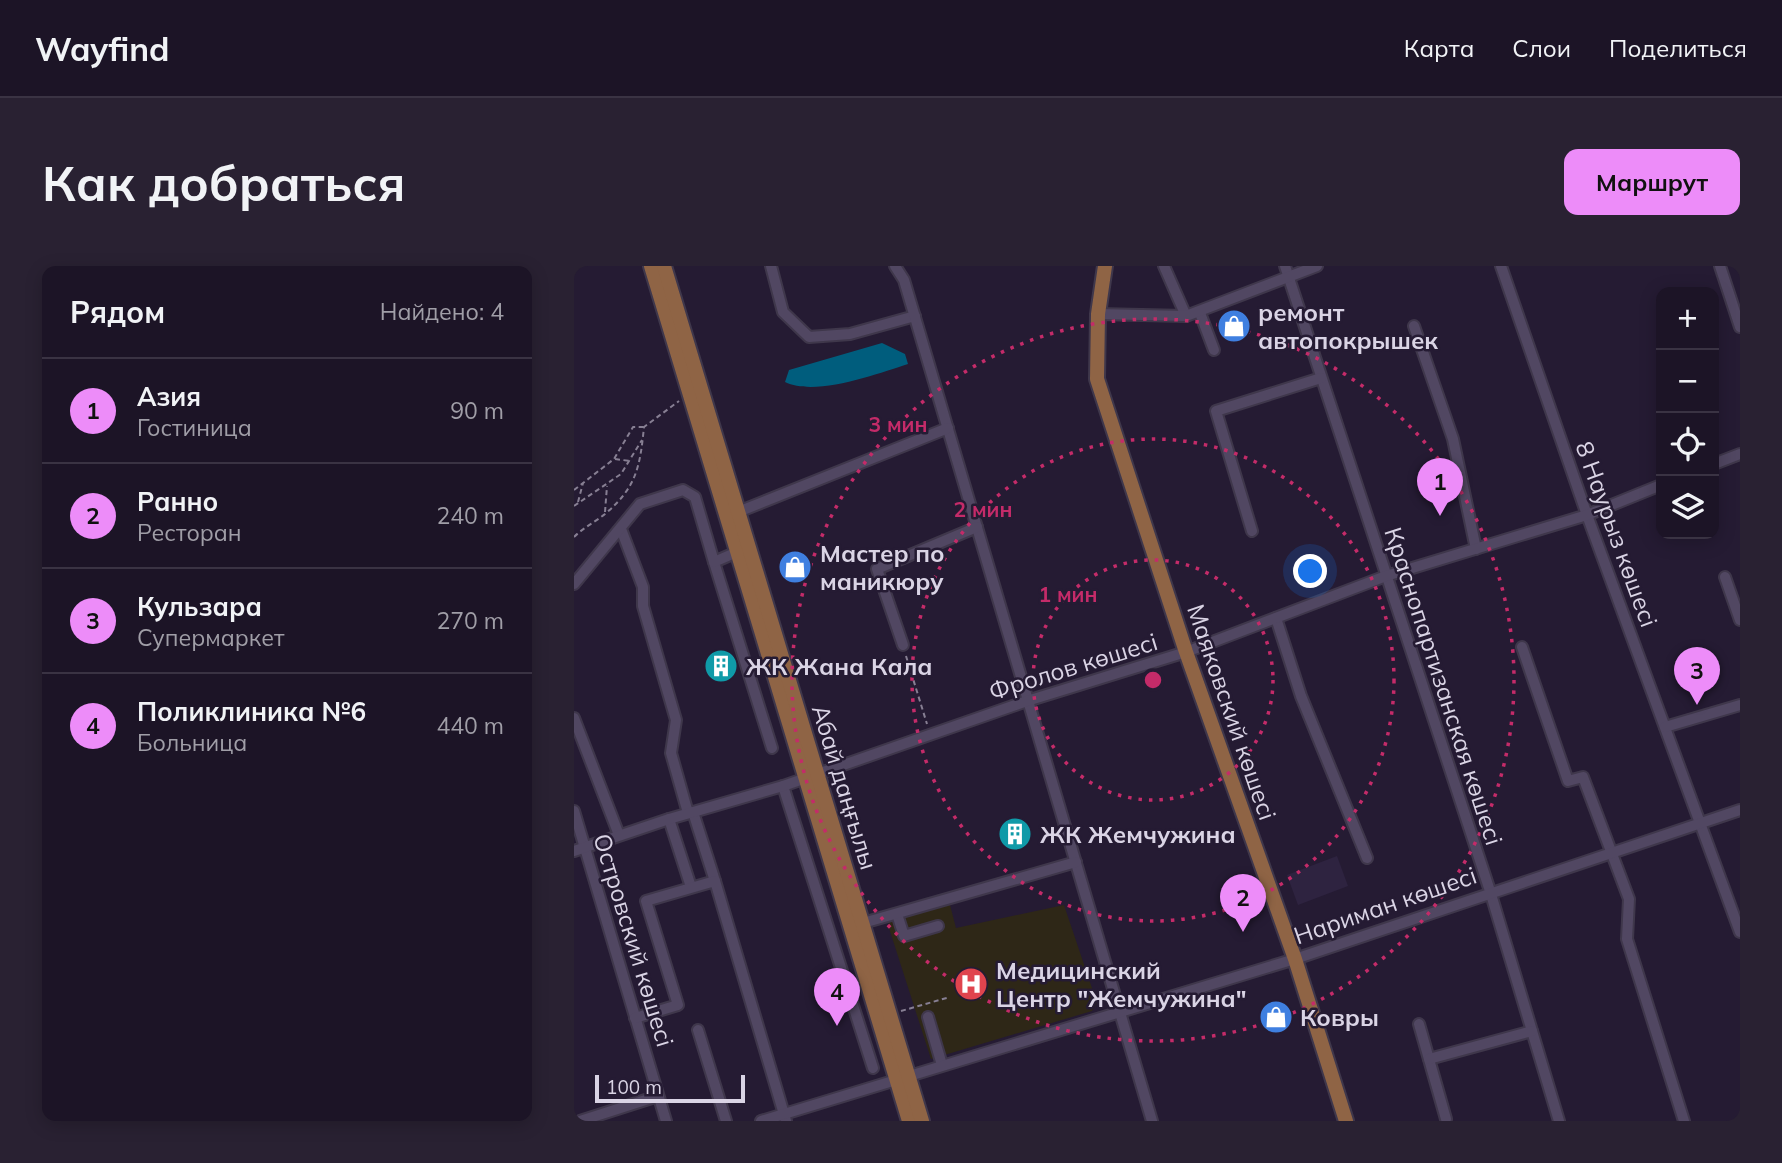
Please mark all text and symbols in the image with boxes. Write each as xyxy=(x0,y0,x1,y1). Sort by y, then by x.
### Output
text: Wayfind xyxy=(35,28,170,69)
text: Карта xyxy=(1404,33,1474,63)
text: Слои xyxy=(1512,33,1571,63)
text: Поделиться xyxy=(1609,33,1747,63)
button: Маршрут xyxy=(1564,149,1740,215)
text: Как добраться xyxy=(42,152,405,213)
map controls xyxy=(1656,287,1719,539)
button: + xyxy=(1656,287,1719,350)
text: Рядом xyxy=(70,293,165,331)
text: Найдено: 4 xyxy=(380,297,504,326)
place label: ремонт автопокрышек xyxy=(1258,297,1438,355)
shop icon: ремонт автопокрышек xyxy=(1215,307,1253,345)
button: − xyxy=(1656,350,1719,413)
text: Азия xyxy=(137,380,201,413)
text: 1 xyxy=(86,396,100,425)
text: 90 m xyxy=(450,396,504,425)
text: 3 мин xyxy=(869,411,927,437)
text: Гостиница xyxy=(137,413,252,442)
button: locate xyxy=(1656,413,1719,476)
street label: 8 Наурыз көшесі xyxy=(1569,437,1665,631)
pin: 1 xyxy=(1417,458,1463,516)
button: layers xyxy=(1656,476,1719,539)
text: Ранно xyxy=(137,485,218,518)
text: 2 мин xyxy=(954,496,1012,522)
text: 2 xyxy=(86,501,100,530)
text: 240 m xyxy=(436,501,504,530)
text: Ресторан xyxy=(137,518,242,547)
street label: Краснопартизанская көшесі xyxy=(1378,523,1510,849)
place label: Мастер по маникюру xyxy=(820,538,945,596)
shop icon: Мастер по маникюру xyxy=(776,548,814,586)
your location xyxy=(1293,554,1327,588)
text: 1 мин xyxy=(1039,581,1097,607)
text: Кульзара xyxy=(137,590,262,623)
street label: Маяковский көшесі xyxy=(1181,600,1283,824)
text: 3 xyxy=(86,606,100,635)
text: 270 m xyxy=(436,606,504,635)
text: Супермаркет xyxy=(137,623,284,652)
street label: Фролов көшесі xyxy=(985,626,1161,706)
building icon: ЖК Жана Кала xyxy=(702,647,740,685)
pin: 3 xyxy=(1674,647,1720,705)
place label: ЖК Жана Кала xyxy=(746,651,933,681)
centre of rings xyxy=(1141,668,1165,692)
text: Поликлиника №6 xyxy=(137,695,366,728)
street label: Абай даңғылы xyxy=(806,701,884,873)
text: 4 xyxy=(86,711,100,740)
text: 440 m xyxy=(436,711,504,740)
text: Больница xyxy=(137,728,247,757)
building icon: ЖК Жемчужина xyxy=(996,815,1034,853)
place label: ЖК Жемчужина xyxy=(1040,819,1236,849)
street label: Островский көшесі xyxy=(587,830,681,1050)
street label: Нариман көшесі xyxy=(1290,860,1480,950)
pin: 2 xyxy=(1220,874,1266,932)
place label: Медицинский Центр "Жемчужина" xyxy=(996,955,1247,1013)
hospital icon: Медицинский Центр "Жемчужина" xyxy=(952,965,990,1003)
pin: 4 xyxy=(814,968,860,1026)
shop icon: Ковры xyxy=(1257,998,1295,1036)
place label: Ковры xyxy=(1300,1002,1379,1032)
scale bar xyxy=(595,1072,746,1104)
text: 100 m xyxy=(606,1075,662,1099)

